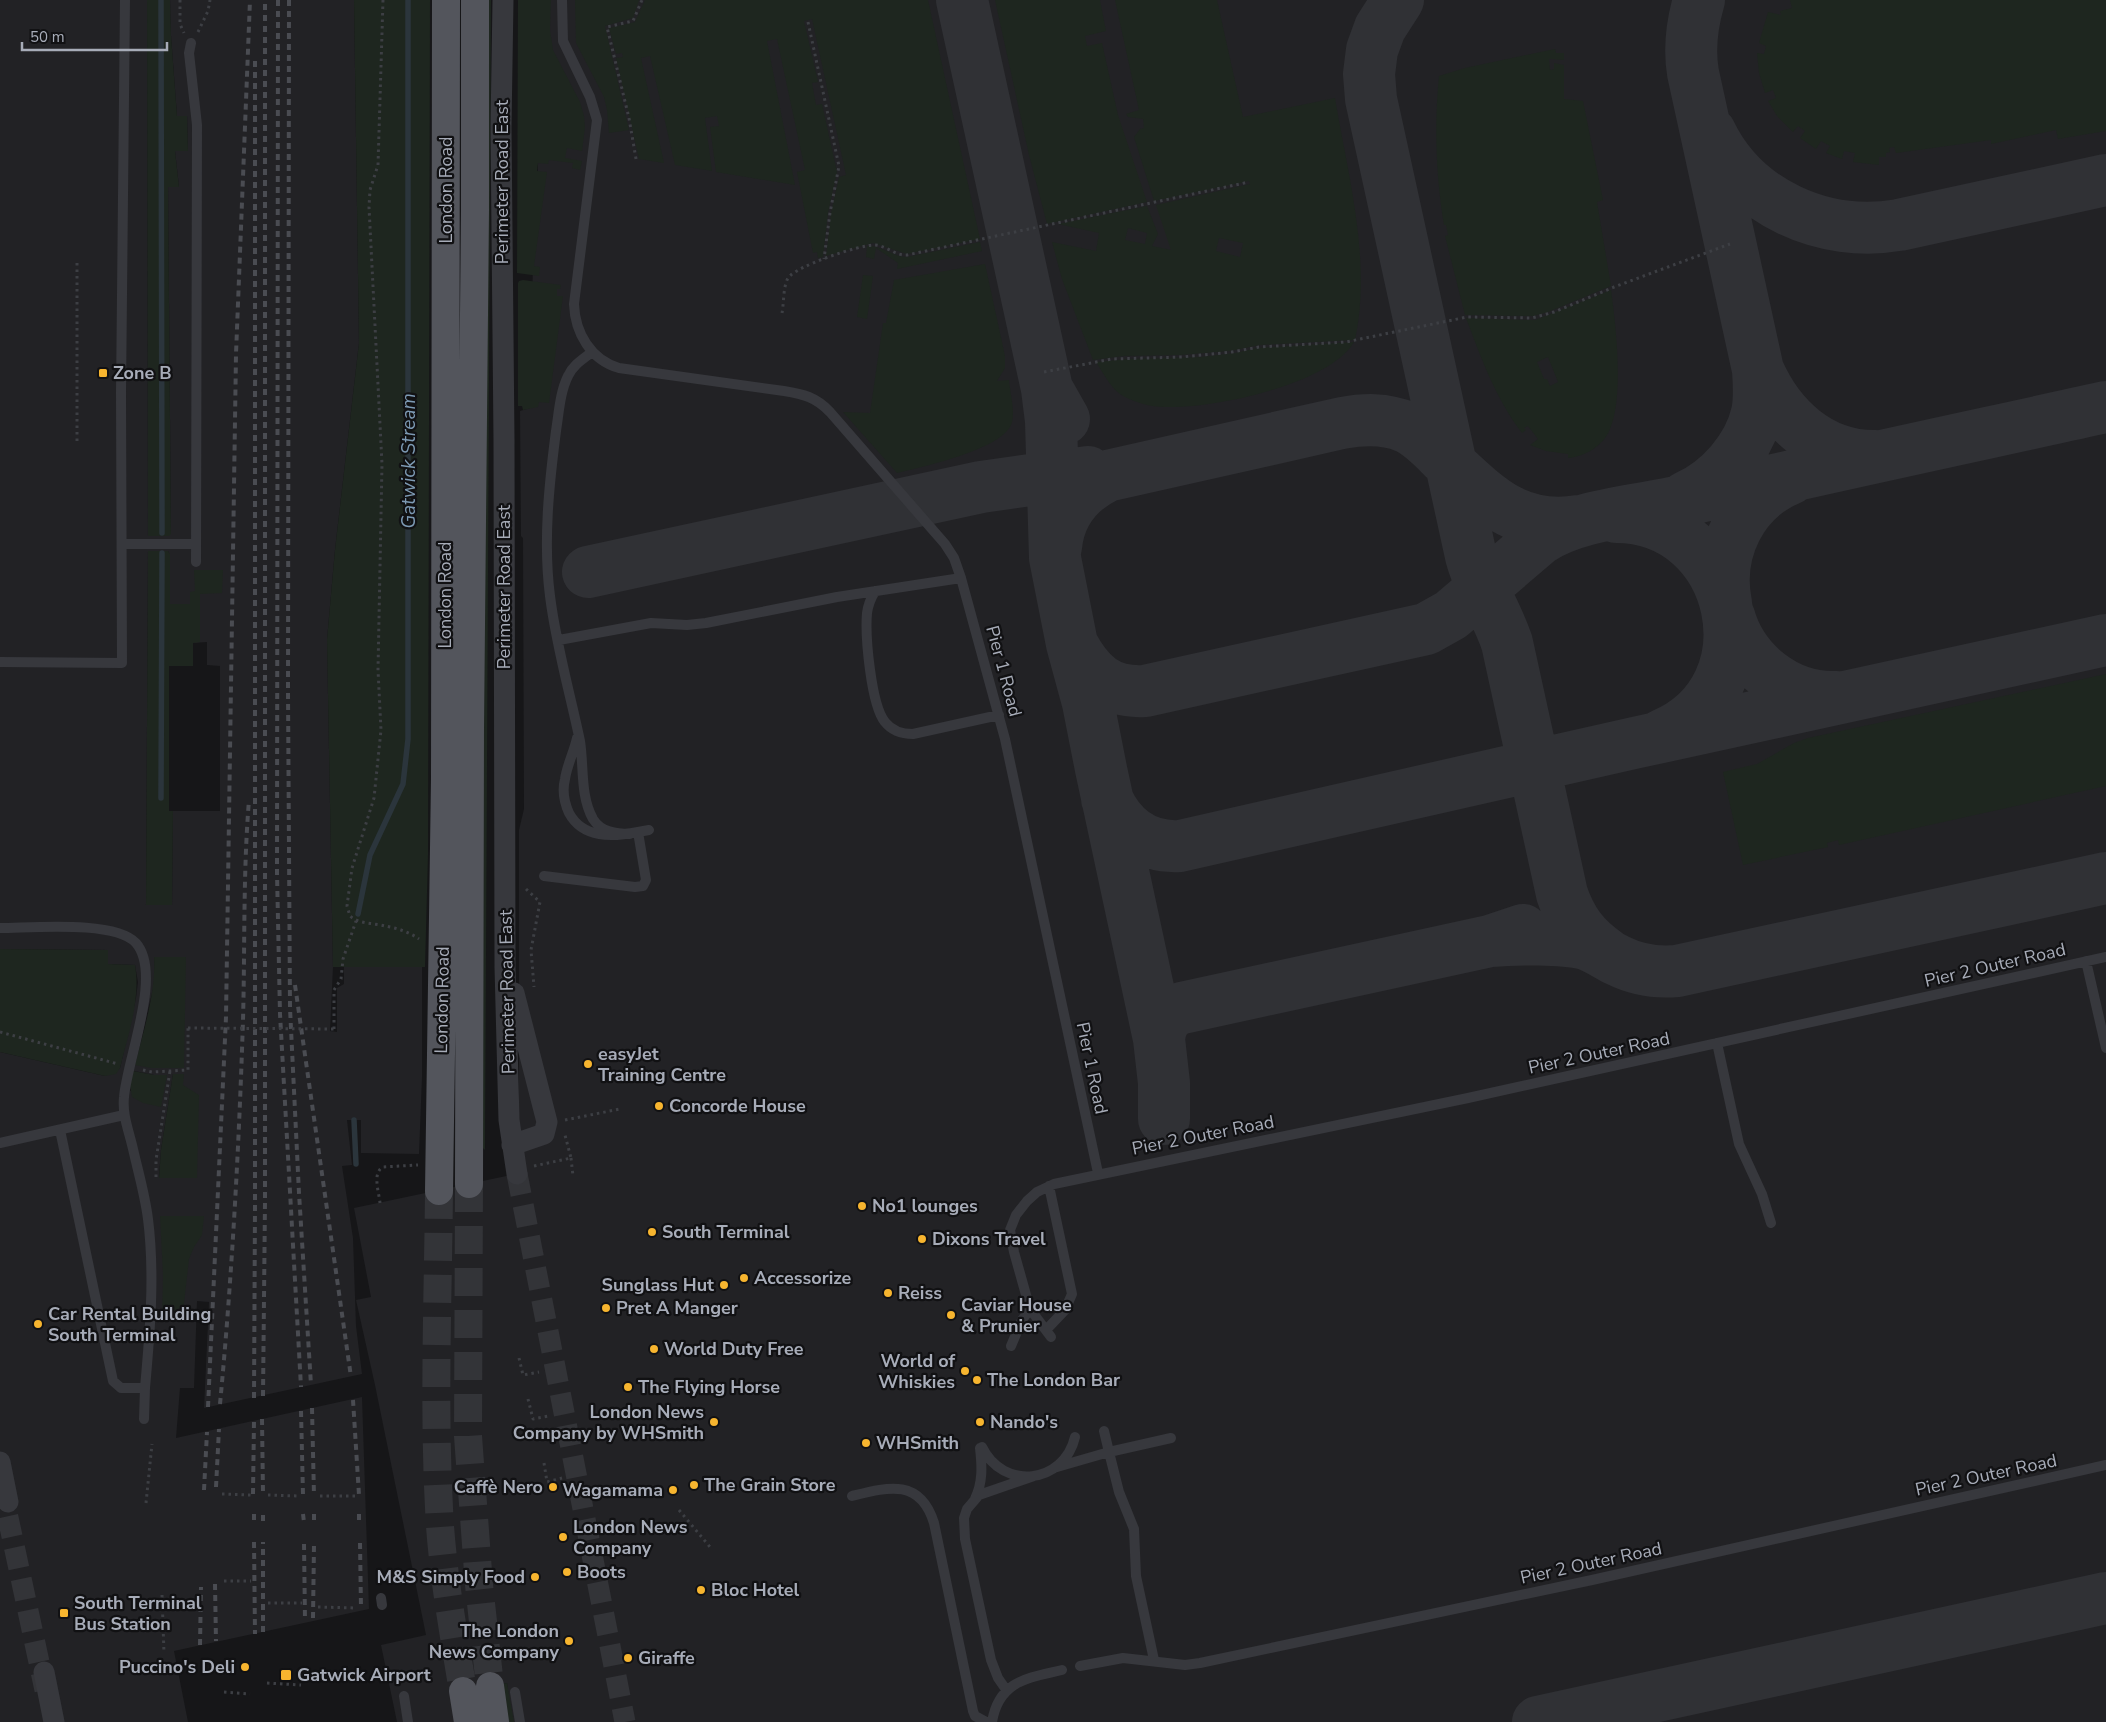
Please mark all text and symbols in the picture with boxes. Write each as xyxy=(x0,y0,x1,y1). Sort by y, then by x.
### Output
scale bar xyxy=(22,20,168,52)
text: 50 m xyxy=(30,27,65,47)
street label: Perimeter Road East xyxy=(490,99,514,264)
street label: London Road xyxy=(434,136,458,244)
place label: Zone B xyxy=(113,361,172,385)
marker: Zone B xyxy=(97,367,109,379)
water label: Gatwick Stream xyxy=(396,393,422,529)
street label: Perimeter Road East xyxy=(492,504,516,669)
street label: London Road xyxy=(433,541,457,649)
street label: Pier 1 Road xyxy=(980,623,1028,719)
street label: Perimeter Road East xyxy=(494,909,520,1074)
street label: Pier 2 Outer Road xyxy=(1922,937,2068,993)
street label: London Road xyxy=(429,946,455,1054)
street label: Pier 1 Road xyxy=(1071,1020,1113,1116)
street label: Pier 2 Outer Road xyxy=(1526,1026,1672,1080)
place label: easyJet Training Centre xyxy=(598,1042,726,1087)
marker: easyJet Training Centre xyxy=(582,1058,594,1070)
place label: Concorde House xyxy=(669,1094,806,1118)
marker: Concorde House xyxy=(653,1100,665,1112)
street label: Pier 2 Outer Road xyxy=(1130,1109,1276,1161)
place label: No1 lounges xyxy=(872,1194,978,1218)
marker: No1 lounges xyxy=(856,1200,868,1212)
place label: South Terminal xyxy=(662,1220,790,1244)
marker: South Terminal xyxy=(646,1226,658,1238)
place label: Dixons Travel xyxy=(932,1227,1046,1251)
marker: Dixons Travel xyxy=(916,1233,928,1245)
place label: Accessorize xyxy=(754,1266,852,1290)
marker: Accessorize xyxy=(738,1272,750,1284)
place label: Sunglass Hut xyxy=(602,1273,714,1297)
marker: Sunglass Hut xyxy=(718,1279,730,1291)
place label: Reiss xyxy=(898,1281,942,1305)
marker: Reiss xyxy=(882,1287,894,1299)
place label: Caviar House & Prunier xyxy=(961,1293,1072,1338)
place label: Pret A Manger xyxy=(616,1296,738,1320)
place label: Car Rental Building South Terminal xyxy=(48,1302,211,1347)
marker: Pret A Manger xyxy=(600,1302,612,1314)
marker: Caviar House & Prunier xyxy=(945,1309,957,1321)
marker: Car Rental Building South Terminal xyxy=(32,1318,44,1330)
place label: World Duty Free xyxy=(664,1337,804,1361)
marker: World Duty Free xyxy=(648,1343,660,1355)
place label: World of Whiskies xyxy=(878,1349,955,1394)
marker: World of Whiskies xyxy=(959,1365,971,1377)
place label: The London Bar xyxy=(987,1368,1120,1392)
marker: The London Bar xyxy=(971,1374,983,1386)
place label: The Flying Horse xyxy=(638,1375,780,1399)
marker: The Flying Horse xyxy=(622,1381,634,1393)
place label: London News Company by WHSmith xyxy=(513,1400,704,1445)
place label: Nando's xyxy=(990,1410,1058,1434)
marker: London News Company by WHSmith xyxy=(708,1416,720,1428)
marker: Nando's xyxy=(974,1416,986,1428)
place label: WHSmith xyxy=(876,1431,959,1455)
marker: WHSmith xyxy=(860,1437,872,1449)
street label: Pier 2 Outer Road xyxy=(1913,1448,2059,1502)
place label: The Grain Store xyxy=(704,1473,836,1497)
place label: Caffè Nero xyxy=(454,1475,543,1499)
place label: Wagamama xyxy=(562,1478,663,1502)
marker: The Grain Store xyxy=(688,1479,700,1491)
marker: Caffè Nero xyxy=(547,1481,559,1493)
marker: Wagamama xyxy=(667,1484,679,1496)
place label: London News Company xyxy=(573,1515,688,1560)
marker: London News Company xyxy=(557,1531,569,1543)
street label: Pier 2 Outer Road xyxy=(1518,1536,1664,1590)
place label: Boots xyxy=(577,1560,626,1584)
place label: M&S Simply Food xyxy=(376,1565,525,1589)
marker: Boots xyxy=(561,1566,573,1578)
marker: M&S Simply Food xyxy=(529,1571,541,1583)
place label: Bloc Hotel xyxy=(711,1578,800,1602)
marker: Bloc Hotel xyxy=(695,1584,707,1596)
place label: South Terminal Bus Station xyxy=(74,1591,202,1636)
marker: South Terminal Bus Station xyxy=(58,1607,70,1619)
place label: The London News Company xyxy=(429,1619,560,1664)
marker: The London News Company xyxy=(563,1635,575,1647)
place label: Giraffe xyxy=(638,1646,695,1670)
marker: Giraffe xyxy=(622,1652,634,1664)
place label: Puccino's Deli xyxy=(119,1655,235,1679)
marker: Puccino's Deli xyxy=(239,1661,251,1673)
place label: Gatwick Airport xyxy=(297,1663,431,1687)
marker: Gatwick Airport xyxy=(279,1668,293,1682)

